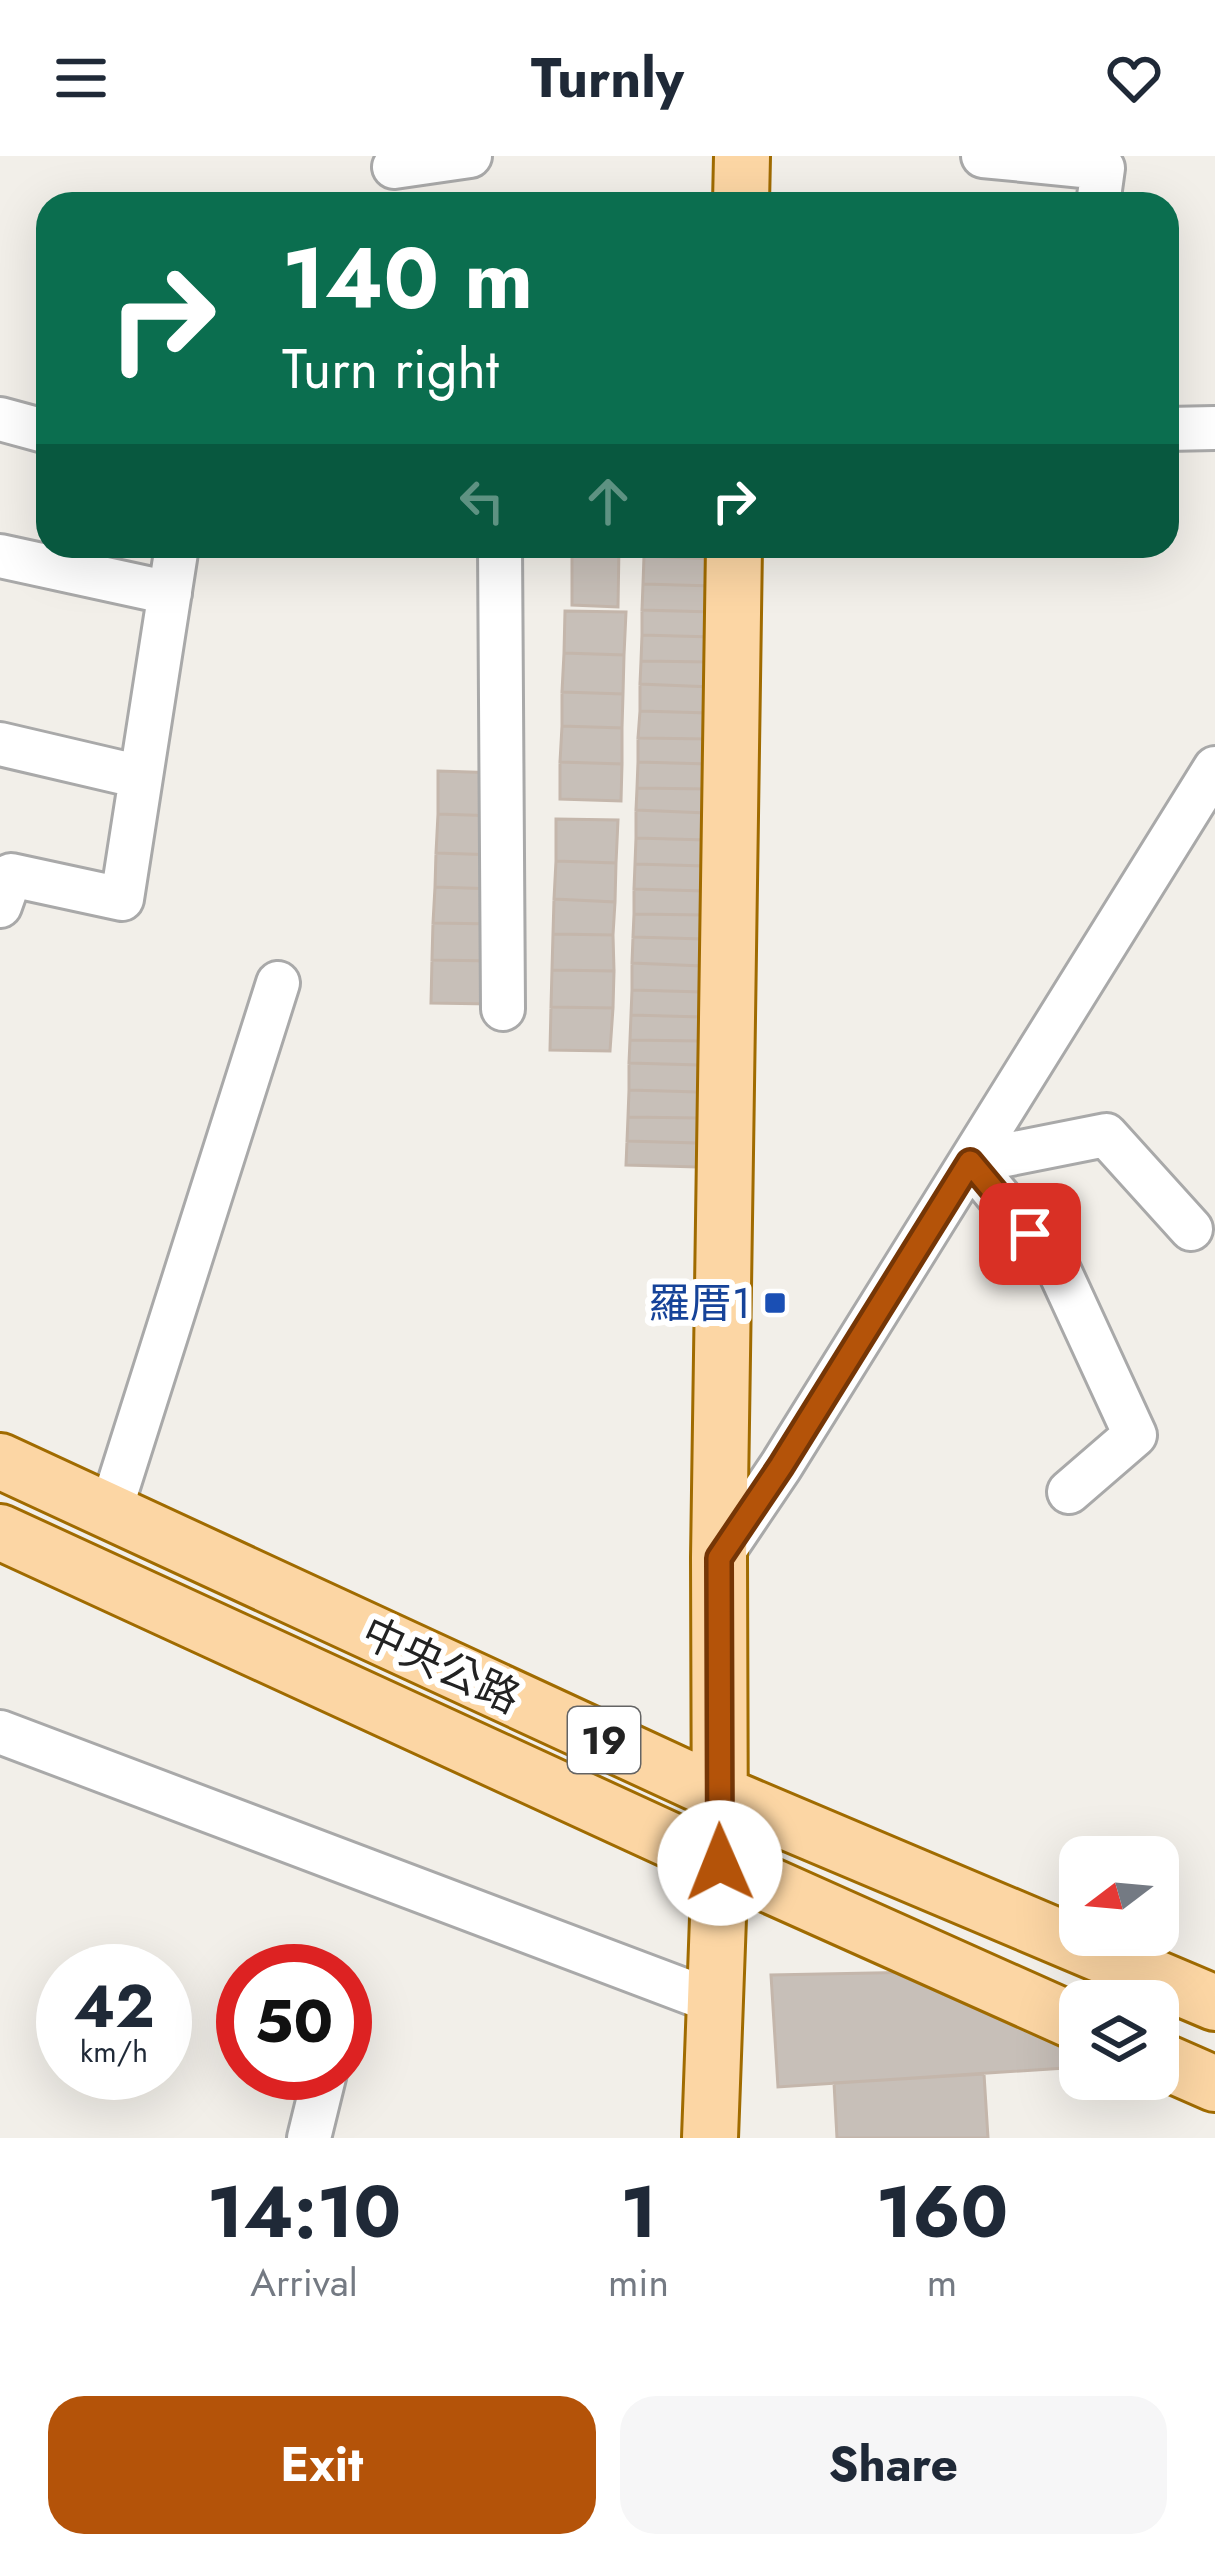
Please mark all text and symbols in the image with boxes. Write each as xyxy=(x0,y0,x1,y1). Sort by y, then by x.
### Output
text: Turnly xyxy=(531,39,684,117)
icon: menu xyxy=(48,45,114,111)
icon: heart xyxy=(1101,45,1167,111)
text: 140 m xyxy=(282,218,533,340)
icon: right xyxy=(84,240,240,396)
text: Turn right xyxy=(282,330,499,408)
icon: left xyxy=(449,468,515,534)
icon: ahead xyxy=(575,468,641,534)
icon: right xyxy=(701,468,767,534)
pin xyxy=(979,1183,1081,1285)
icon: arrive xyxy=(997,1201,1063,1267)
place label: 羅厝1 xyxy=(648,1273,751,1334)
marker: 羅厝1 xyxy=(762,1290,788,1316)
street label: 中央公路 xyxy=(352,1602,530,1728)
road number: 19 xyxy=(568,1707,640,1773)
position arrow xyxy=(657,1800,783,1926)
north arrow xyxy=(1059,1836,1179,1956)
map controls xyxy=(1059,1836,1179,2100)
speed limit sign: 50 xyxy=(216,1944,372,2100)
text: 42 xyxy=(73,1963,155,2050)
button: layers xyxy=(1059,1980,1179,2100)
text: km/h xyxy=(80,2030,148,2073)
text: 14:10 xyxy=(207,2160,401,2264)
text: 1 xyxy=(620,2160,657,2264)
text: 160 xyxy=(876,2160,1008,2264)
text: Arrival xyxy=(250,2254,358,2311)
text: min xyxy=(608,2254,669,2311)
text: m xyxy=(927,2254,957,2311)
button: Exit xyxy=(48,2396,596,2534)
button: Share xyxy=(620,2396,1167,2534)

